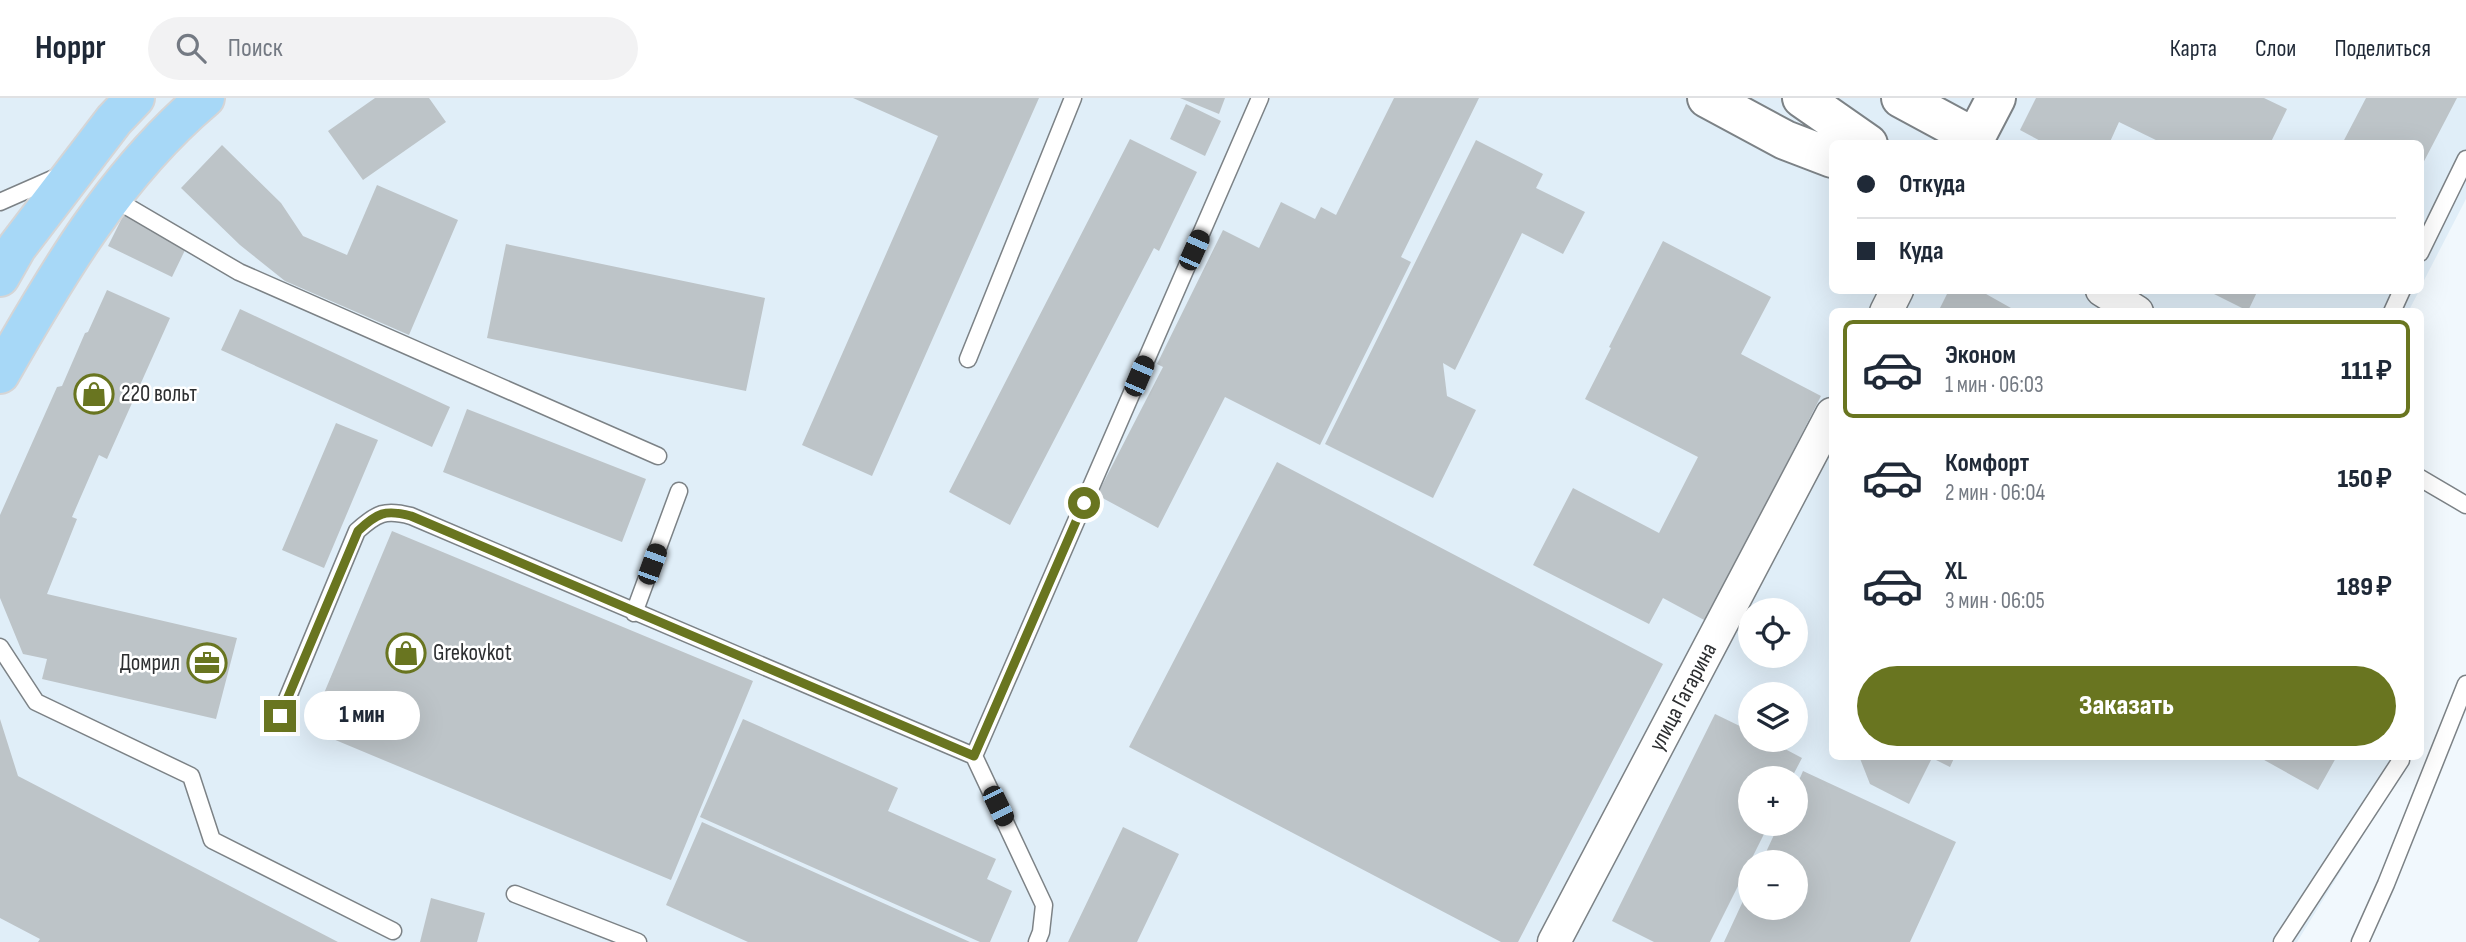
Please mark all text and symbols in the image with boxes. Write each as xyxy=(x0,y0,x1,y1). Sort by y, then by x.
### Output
search box xyxy=(148,17,638,80)
text: Hoppr xyxy=(35,28,106,68)
icon: search xyxy=(172,29,210,67)
text: Поиск xyxy=(228,33,283,64)
text: Карта xyxy=(2170,34,2217,63)
text: Слои xyxy=(2255,34,2296,63)
text: Поделиться xyxy=(2334,34,2431,63)
text: Откуда xyxy=(1899,169,1965,200)
car xyxy=(1176,227,1213,273)
text: Куда xyxy=(1899,236,1944,267)
icon: car xyxy=(1861,338,1924,401)
text: Эконом xyxy=(1945,340,2016,371)
car xyxy=(1122,353,1157,399)
text: 111 ₽ xyxy=(2341,356,2392,387)
text: 1 мин · 06:03 xyxy=(1945,371,2044,399)
shop icon: 220 вольт xyxy=(73,373,115,415)
place label: 220 вольт xyxy=(121,380,197,408)
icon: car xyxy=(1861,446,1924,509)
text: Комфорт xyxy=(1945,448,2029,479)
text: 150 ₽ xyxy=(2338,464,2392,495)
text: 2 мин · 06:04 xyxy=(1945,479,2045,507)
route start xyxy=(1068,487,1100,519)
car xyxy=(635,541,670,587)
icon: car xyxy=(1861,554,1924,617)
text: XL xyxy=(1945,556,1967,587)
text: 189 ₽ xyxy=(2337,572,2392,603)
text: 3 мин · 06:05 xyxy=(1945,587,2045,615)
map controls xyxy=(1738,598,1808,920)
button: locate xyxy=(1738,598,1808,668)
shop icon: Grekovkot xyxy=(385,632,427,674)
street label: улица Гагарина xyxy=(1643,638,1723,756)
place label: Grekovkot xyxy=(433,639,512,667)
office icon: Домрил xyxy=(186,642,228,684)
place label: Домрил xyxy=(120,649,180,677)
button: Заказать xyxy=(1857,666,2396,746)
button: layers xyxy=(1738,682,1808,752)
callout: 1 мин xyxy=(304,692,420,740)
route end xyxy=(264,700,296,732)
text: 1 мин xyxy=(339,701,385,729)
button: + xyxy=(1738,766,1808,836)
car xyxy=(980,783,1017,829)
button: − xyxy=(1738,850,1808,920)

